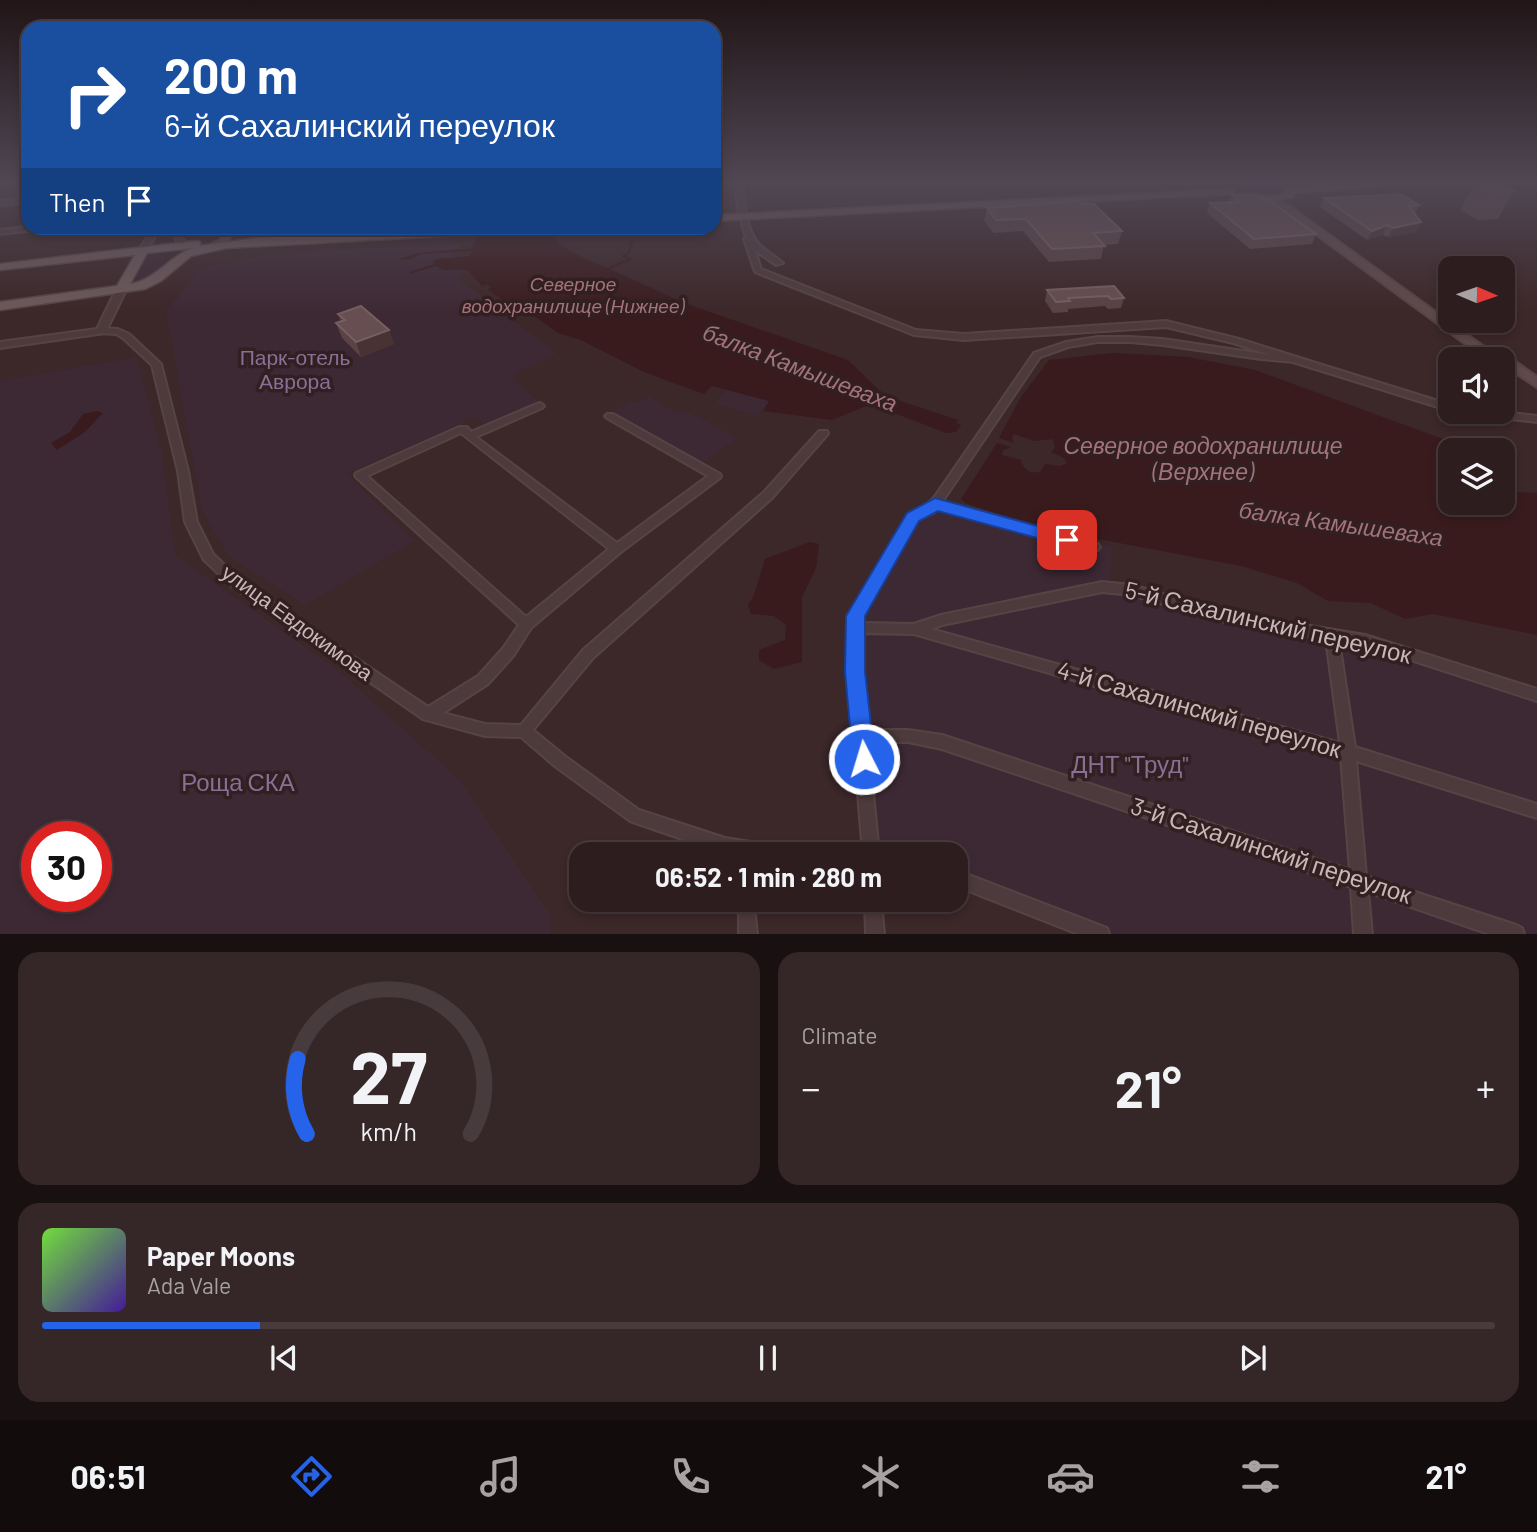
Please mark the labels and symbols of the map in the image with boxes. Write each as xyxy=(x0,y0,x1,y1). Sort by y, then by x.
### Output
north arrow xyxy=(1438,256,1516,332)
water label: Северное водохранилище (Нижнее) xyxy=(462,272,686,317)
water label: балка Камышеваха xyxy=(699,317,901,417)
park label: Парк-отель Аврора xyxy=(240,344,350,393)
water label: Северное водохранилище (Верхнее) xyxy=(1063,431,1343,485)
water label: балка Камышеваха xyxy=(1237,495,1445,551)
pin xyxy=(1037,510,1097,570)
street label: улица Евдокимова xyxy=(218,559,378,685)
street label: 5-й Сахалинский переулок xyxy=(1122,574,1415,669)
street label: 4-й Сахалинский переулок xyxy=(1054,654,1345,763)
position arrow xyxy=(827,722,901,796)
park label: ДНТ "Труд" xyxy=(1071,749,1189,778)
park label: Роща СКА xyxy=(181,767,295,796)
street label: 3-й Сахалинский переулок xyxy=(1128,790,1416,909)
speed limit sign: 30 xyxy=(21,821,112,912)

